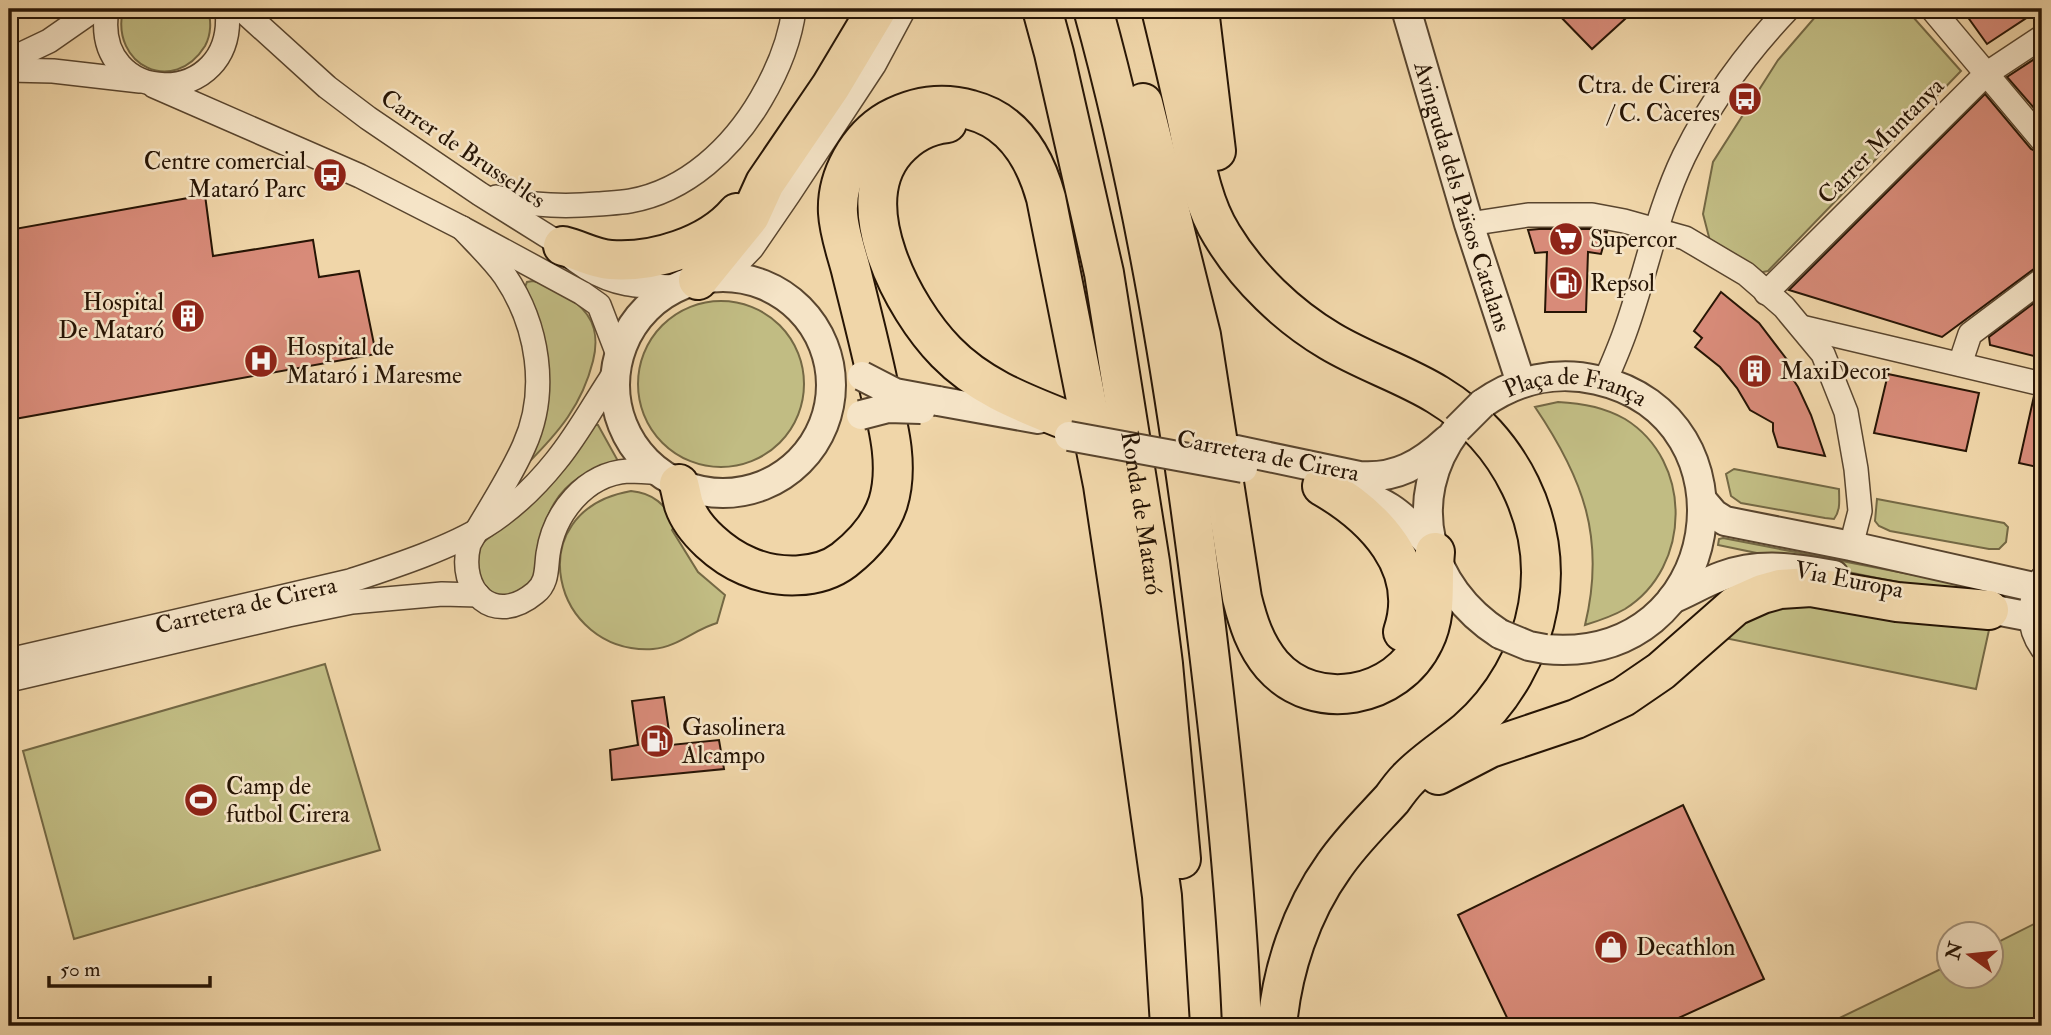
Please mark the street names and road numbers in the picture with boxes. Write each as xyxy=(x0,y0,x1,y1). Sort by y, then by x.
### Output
street label: Avinguda dels Països Catalans xyxy=(1406,57,1519,336)
street label: Carrer Muntanya xyxy=(1811,70,1952,211)
street label: Carrer de Brussel·les xyxy=(375,82,551,216)
street label: Plaça de França xyxy=(1499,361,1654,414)
street label: Carretera de Cirera xyxy=(1174,423,1363,489)
street label: Ronda de Mataró xyxy=(1114,429,1170,597)
street label: Via Europa xyxy=(1792,554,1907,606)
street label: Carretera de Cirera xyxy=(152,569,341,641)

